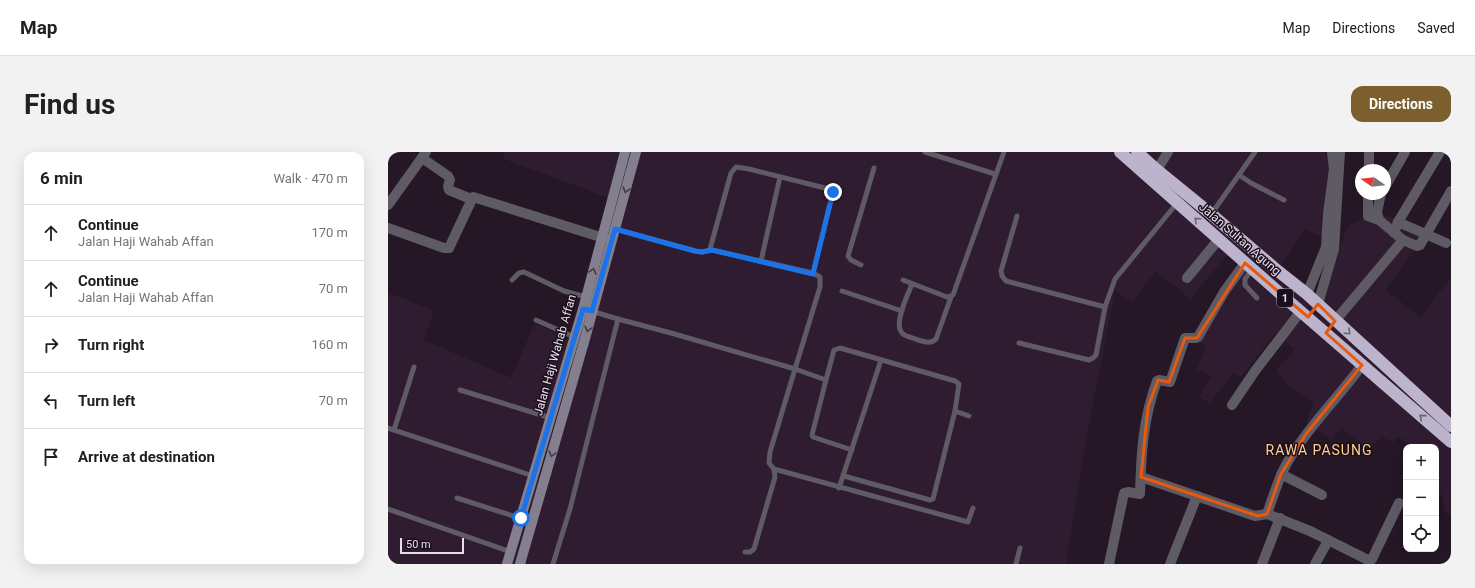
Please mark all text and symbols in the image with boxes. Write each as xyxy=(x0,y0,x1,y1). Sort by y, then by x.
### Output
text: Map xyxy=(20,16,58,39)
text: Map xyxy=(1283,20,1310,36)
text: Directions xyxy=(1332,20,1395,36)
text: Saved xyxy=(1417,20,1455,36)
button: Directions xyxy=(1351,86,1451,122)
text: Find us xyxy=(24,88,115,121)
north arrow xyxy=(1355,164,1391,200)
text: 6 min xyxy=(40,168,83,188)
text: Walk · 470 m xyxy=(273,171,348,186)
route end xyxy=(824,183,842,201)
one-way arrow xyxy=(622,186,630,193)
street label: Jalan Sultan Agung xyxy=(1196,200,1284,278)
text: Continue xyxy=(78,216,139,234)
one-way arrow xyxy=(1195,218,1202,225)
icon: ahead xyxy=(40,222,62,244)
text: 170 m xyxy=(311,225,348,240)
text: Jalan Haji Wahab Affan xyxy=(78,234,214,249)
one-way arrow xyxy=(588,268,597,275)
text: Continue xyxy=(78,272,139,290)
icon: ahead xyxy=(40,278,62,300)
text: 70 m xyxy=(319,281,348,296)
road number: 1 xyxy=(1277,289,1293,307)
text: Jalan Haji Wahab Affan xyxy=(78,290,214,305)
street label: Jalan Haji Wahab Affan xyxy=(531,293,579,417)
one-way arrow xyxy=(584,325,593,332)
one-way arrow xyxy=(1343,328,1350,335)
icon: right xyxy=(40,334,62,356)
text: Turn right xyxy=(78,336,144,354)
text: 160 m xyxy=(311,337,348,352)
icon: left xyxy=(40,390,62,412)
text: Turn left xyxy=(78,392,135,410)
text: 70 m xyxy=(319,393,348,408)
one-way arrow xyxy=(1419,414,1426,421)
district label: RAWA PASUNG xyxy=(1266,442,1372,458)
map controls xyxy=(1403,444,1439,552)
button: + xyxy=(1403,444,1439,480)
icon: arrive xyxy=(40,446,62,468)
text: Arrive at destination xyxy=(78,448,215,466)
one-way arrow xyxy=(548,450,557,457)
button: − xyxy=(1403,480,1439,516)
route start xyxy=(512,509,530,527)
button: locate xyxy=(1403,516,1439,552)
scale bar xyxy=(400,536,464,555)
text: 50 m xyxy=(406,538,431,551)

